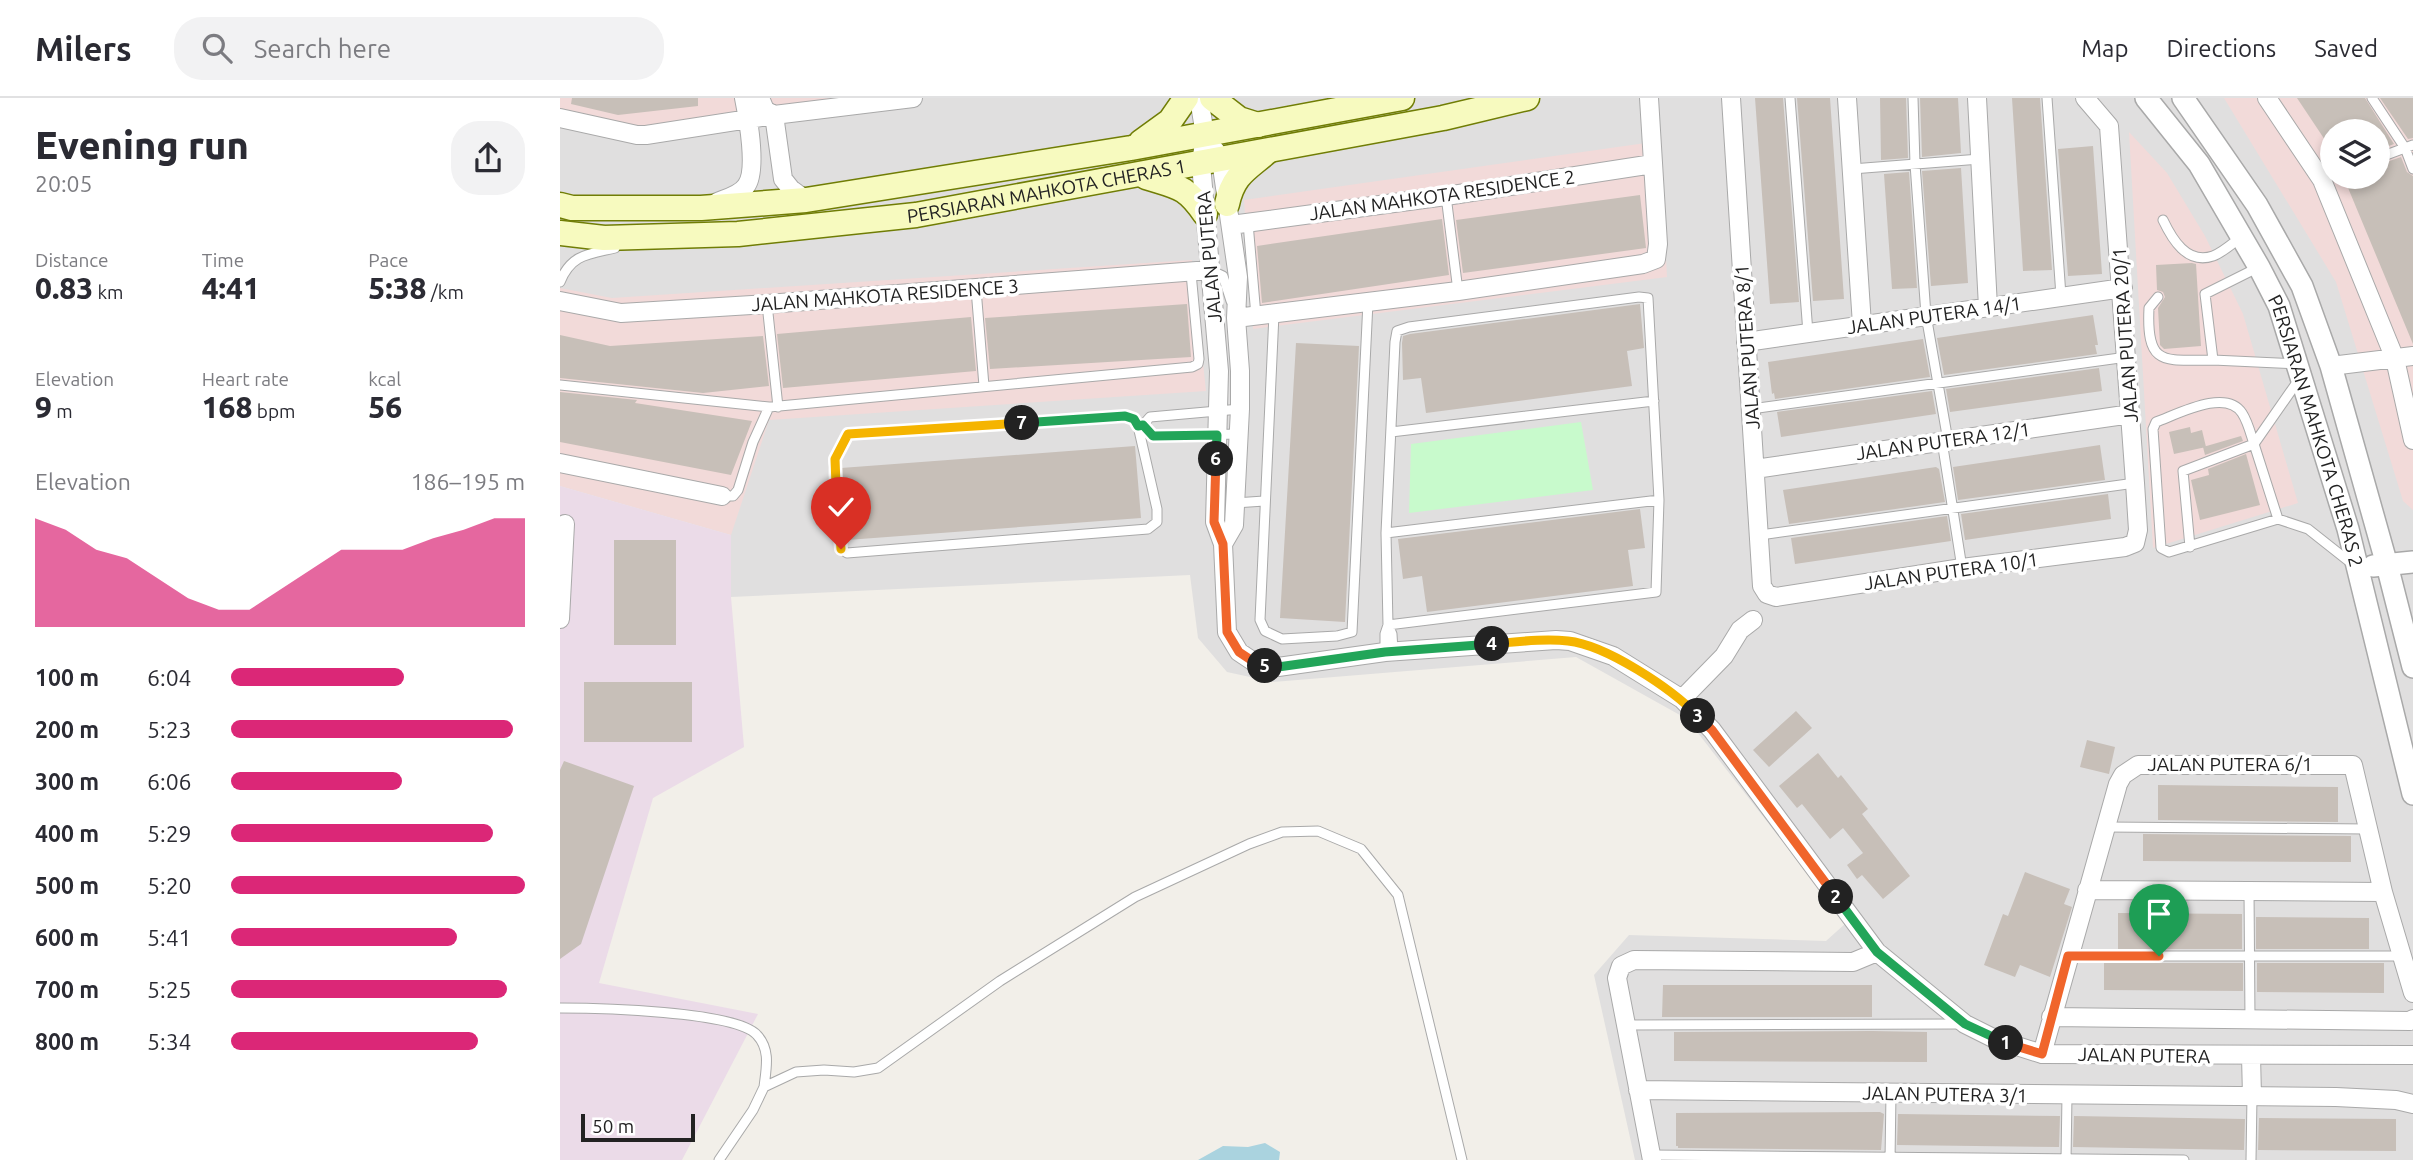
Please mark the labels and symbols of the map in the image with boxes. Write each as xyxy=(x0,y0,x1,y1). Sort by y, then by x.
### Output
street label: PERSIARAN MAHKOTA CHERAS 1 xyxy=(906,155,1188,227)
street label: JALAN MAHKOTA RESIDENCE 2 xyxy=(1308,165,1576,225)
street label: JALAN PUTERA xyxy=(1192,189,1226,324)
street label: JALAN PUTERA 20/1 xyxy=(2108,246,2142,424)
street label: JALAN PUTERA 8/1 xyxy=(1730,264,1764,430)
street label: JALAN MAHKOTA RESIDENCE 3 xyxy=(750,275,1020,315)
street label: PERSIARAN MAHKOTA CHERAS 2 xyxy=(2264,291,2368,569)
street label: JALAN PUTERA 14/1 xyxy=(1845,292,2023,338)
pin: 7 xyxy=(1004,406,1040,440)
street label: JALAN PUTERA 12/1 xyxy=(1854,418,2032,464)
pin: 6 xyxy=(1198,442,1234,476)
pin xyxy=(811,477,871,549)
street label: JALAN PUTERA 10/1 xyxy=(1862,548,2040,594)
pin: 4 xyxy=(1474,626,1510,662)
pin: 5 xyxy=(1248,648,1282,684)
pin: 3 xyxy=(1680,698,1716,734)
street label: JALAN PUTERA 6/1 xyxy=(2147,753,2313,775)
pin: 2 xyxy=(1818,880,1854,914)
pin xyxy=(2129,884,2189,956)
pin: 1 xyxy=(1988,1026,2024,1060)
street label: JALAN PUTERA xyxy=(2078,1043,2211,1067)
street label: JALAN PUTERA 3/1 xyxy=(1862,1082,2028,1106)
scale bar xyxy=(581,1111,695,1143)

